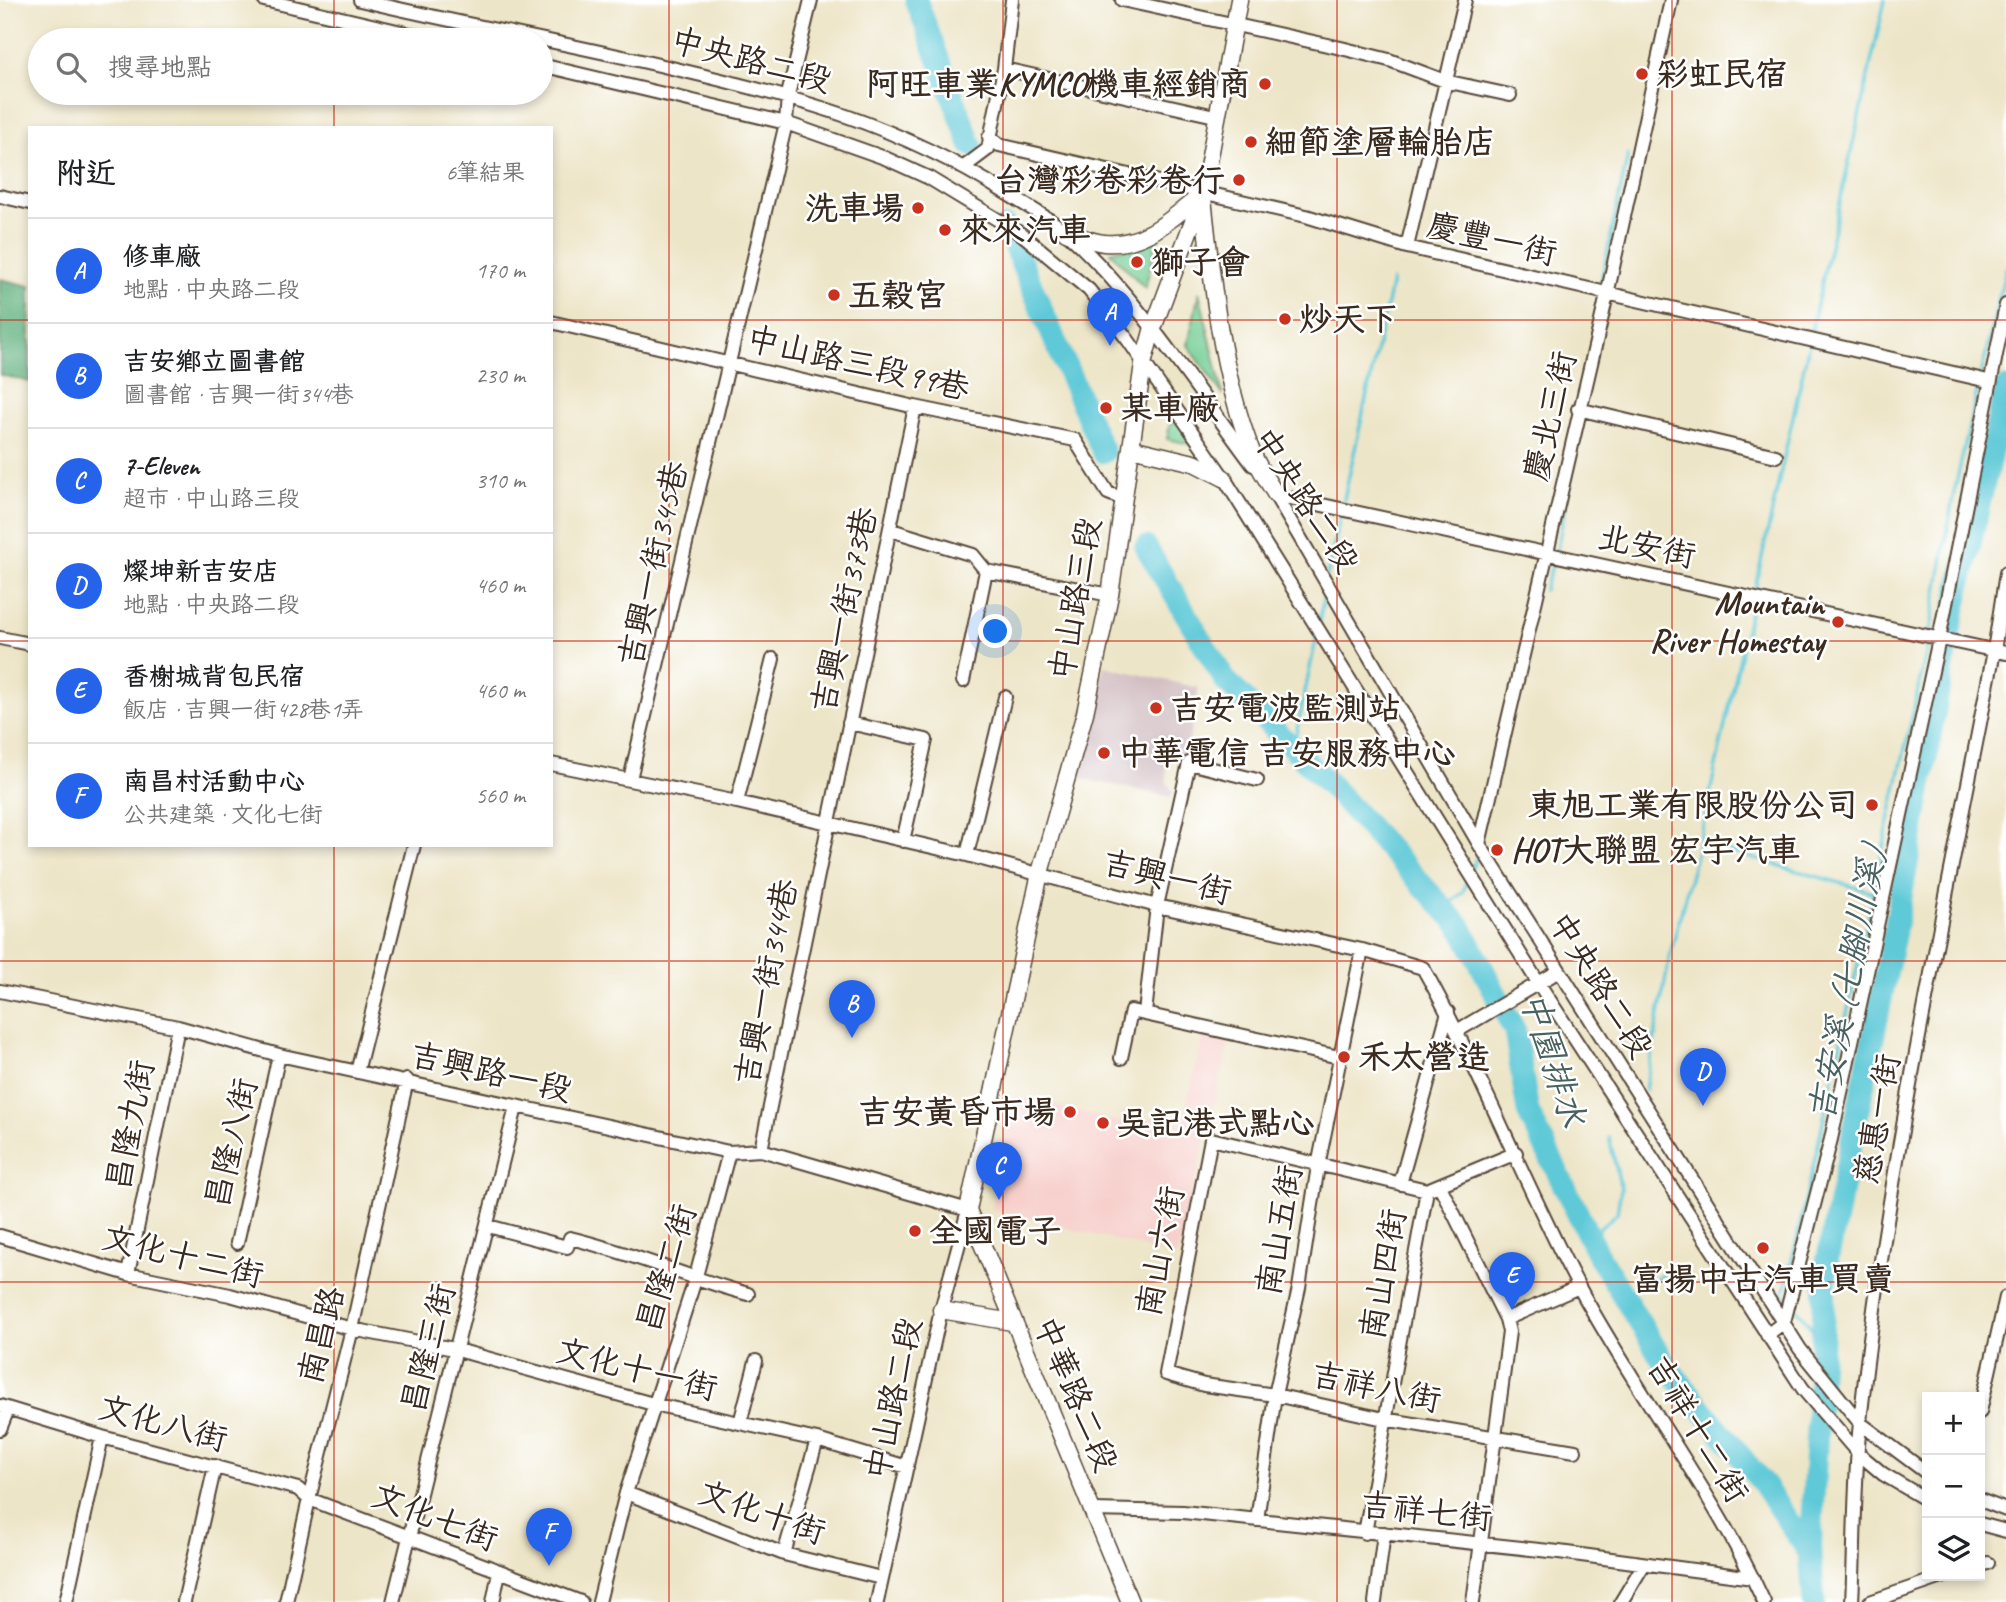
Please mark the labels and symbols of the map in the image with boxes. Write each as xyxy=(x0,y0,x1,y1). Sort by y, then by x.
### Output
street label: 中央路二段 xyxy=(666,18,836,102)
place label: 彩虹民宿 xyxy=(1656,53,1788,95)
place label: 阿旺車業KYMCO機車經銷商 xyxy=(866,63,1251,105)
marker: 彩虹民宿 xyxy=(1634,66,1650,82)
marker: 阿旺車業KYMCO機車經銷商 xyxy=(1257,76,1273,92)
place label: 細節塗層輪胎店 xyxy=(1265,121,1496,163)
marker: 細節塗層輪胎店 xyxy=(1243,134,1259,150)
place label: 台灣彩卷彩卷行 xyxy=(994,159,1225,201)
marker: 台灣彩卷彩卷行 xyxy=(1231,172,1247,188)
place label: 洗車場 xyxy=(805,187,904,229)
marker: 洗車場 xyxy=(910,200,926,216)
street label: 慶豐一街 xyxy=(1423,204,1561,274)
place label: 來來汽車 xyxy=(959,209,1091,251)
marker: 來來汽車 xyxy=(937,222,953,238)
place label: 獅子會 xyxy=(1151,241,1250,283)
marker: 獅子會 xyxy=(1129,254,1145,270)
place label: 五榖宮 xyxy=(848,274,947,316)
marker: 五榖宮 xyxy=(826,287,842,303)
pin: A xyxy=(1087,288,1133,346)
place label: 炒天下 xyxy=(1299,298,1398,340)
marker: 炒天下 xyxy=(1277,311,1293,327)
street label: 中山路三段99巷 xyxy=(742,317,974,409)
street label: 慶北三街 xyxy=(1515,347,1585,485)
place label: 某車廠 xyxy=(1120,387,1219,429)
marker: 某車廠 xyxy=(1098,400,1114,416)
street label: 中央路二段 xyxy=(1243,419,1369,581)
street label: 吉興一街345巷 xyxy=(609,457,697,671)
street label: 吉興一街373巷 xyxy=(802,503,886,717)
street label: 中山路三段 xyxy=(1040,514,1110,684)
street label: 北安街 xyxy=(1594,515,1700,577)
place label: Mountain River Homestay xyxy=(1650,582,1828,662)
your location xyxy=(978,614,1012,648)
marker: Mountain River Homestay xyxy=(1830,614,1846,630)
place label: 吉安電波監測站 xyxy=(1170,687,1401,729)
marker: 吉安電波監測站 xyxy=(1148,700,1164,716)
place label: 中華電信 吉安服務中心 xyxy=(1118,732,1456,774)
marker: 中華電信 吉安服務中心 xyxy=(1096,745,1112,761)
place label: 東旭工業有限股份公司 xyxy=(1528,784,1858,826)
marker: 東旭工業有限股份公司 xyxy=(1864,797,1880,813)
place label: HOT大聯盟 宏宇汽車 xyxy=(1511,829,1800,871)
water label: 吉安溪 (七腳川溪) xyxy=(1799,838,1897,1125)
street label: 吉興一街 xyxy=(1098,841,1236,913)
marker: HOT大聯盟 宏宇汽車 xyxy=(1489,842,1505,858)
street label: 吉興一街344巷 xyxy=(725,875,807,1089)
street label: 中央路二段 xyxy=(1539,904,1663,1066)
pin: B xyxy=(829,980,875,1038)
water label: 中園排水 xyxy=(1510,985,1596,1133)
street label: 吉興路一段 xyxy=(406,1033,576,1111)
place label: 禾太營造 xyxy=(1358,1036,1490,1078)
pin: D xyxy=(1680,1048,1726,1106)
marker: 禾太營造 xyxy=(1336,1049,1352,1065)
street label: 慈惠一街 xyxy=(1845,1050,1909,1188)
street label: 昌隆九街 xyxy=(97,1056,163,1194)
street label: 昌隆八街 xyxy=(196,1074,266,1212)
place label: 吉安黃昏市場 xyxy=(858,1091,1056,1133)
place label: 吳記港式點心 xyxy=(1117,1102,1315,1144)
marker: 吉安黃昏市場 xyxy=(1062,1104,1078,1120)
marker: 吳記港式點心 xyxy=(1095,1115,1111,1131)
pin: C xyxy=(976,1142,1022,1200)
street label: 南山五街 xyxy=(1247,1161,1311,1299)
street label: 南山六街 xyxy=(1127,1182,1193,1320)
street label: 昌隆二街 xyxy=(627,1199,705,1337)
street label: 南山四街 xyxy=(1351,1205,1415,1343)
place label: 全國電子 xyxy=(929,1210,1061,1252)
street label: 文化十二街 xyxy=(98,1216,268,1296)
marker: 全國電子 xyxy=(907,1223,923,1239)
marker: 富揚中古汽車買賣 xyxy=(1755,1240,1771,1256)
pin: E xyxy=(1489,1252,1535,1310)
place label: 富揚中古汽車買賣 xyxy=(1631,1258,1895,1300)
street label: 昌隆三街 xyxy=(392,1279,464,1417)
street label: 南昌路 xyxy=(289,1282,353,1388)
street label: 中華路二段 xyxy=(1024,1310,1128,1478)
street label: 中山路二段 xyxy=(855,1314,931,1484)
street label: 文化十一街 xyxy=(552,1329,722,1409)
street label: 吉祥十二街 xyxy=(1638,1347,1758,1511)
street label: 吉祥八街 xyxy=(1307,1353,1445,1421)
street label: 文化八街 xyxy=(94,1386,232,1460)
street label: 文化十街 xyxy=(693,1471,831,1553)
street label: 文化七街 xyxy=(366,1474,504,1560)
street label: 吉祥七街 xyxy=(1358,1483,1494,1539)
pin: F xyxy=(526,1508,572,1566)

